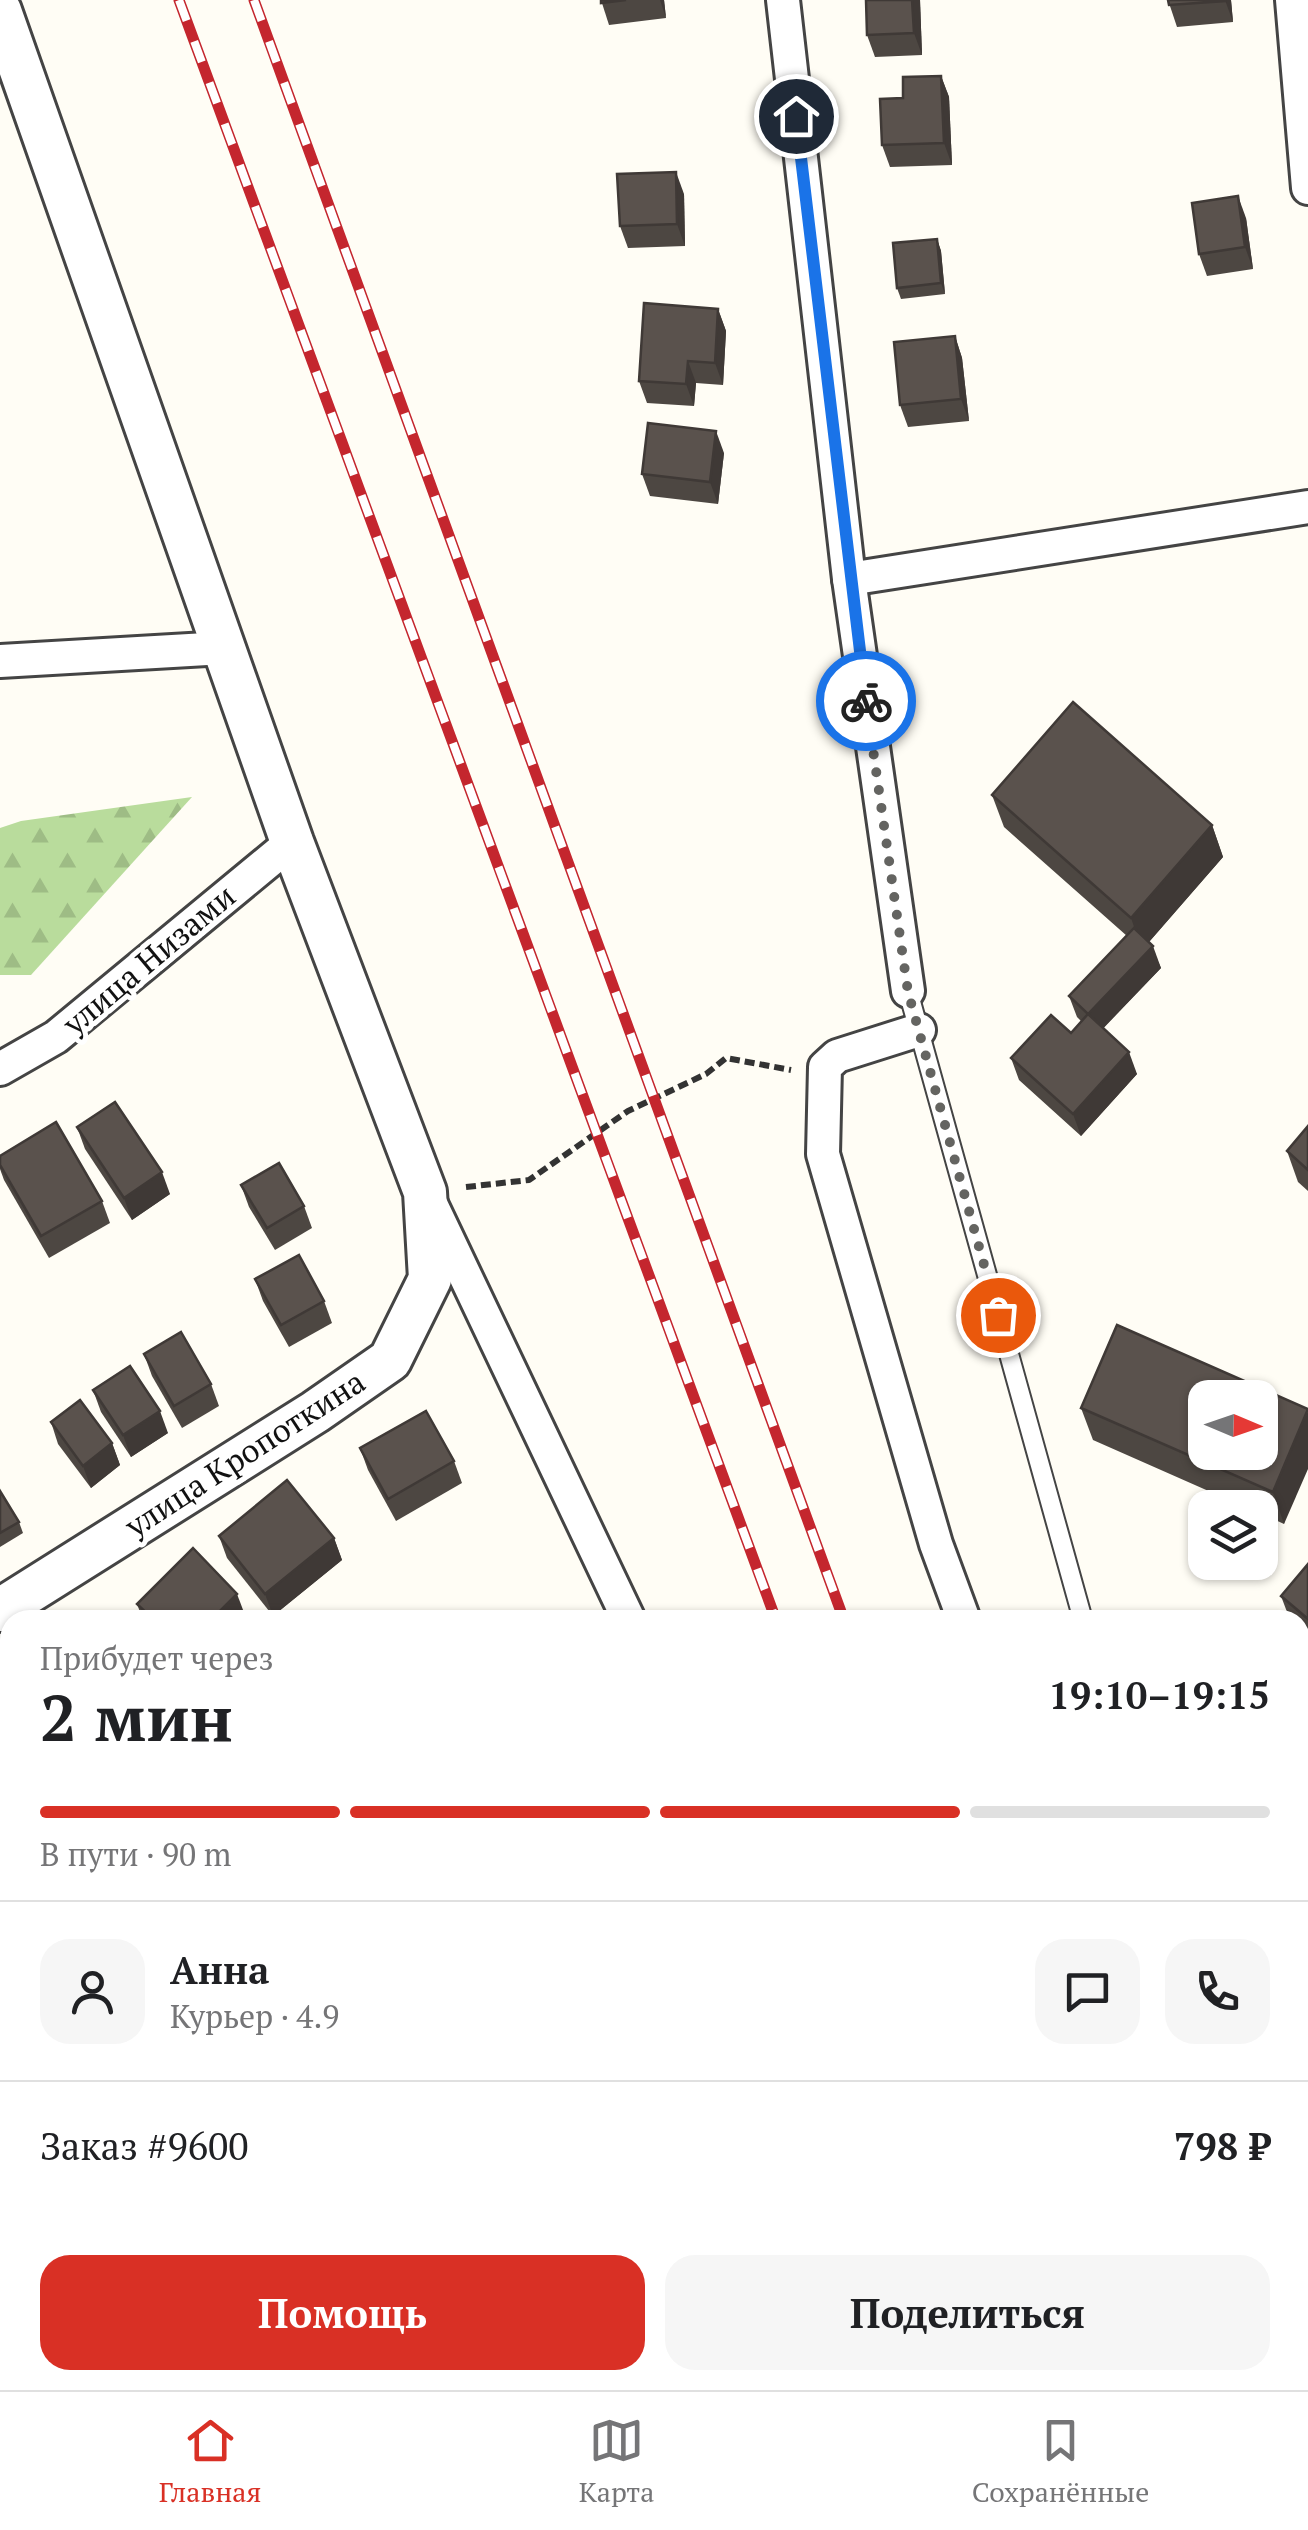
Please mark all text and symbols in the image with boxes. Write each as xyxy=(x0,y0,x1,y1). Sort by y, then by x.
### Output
pin xyxy=(754,74,839,159)
icon: home xyxy=(769,89,824,144)
courier xyxy=(816,651,916,751)
icon: bike xyxy=(839,674,894,729)
street label: улица Низами xyxy=(52,875,244,1045)
pin xyxy=(956,1273,1041,1358)
icon: bag xyxy=(971,1288,1026,1343)
street label: улица Кропоткина xyxy=(116,1360,372,1547)
north arrow xyxy=(1188,1380,1278,1470)
map controls xyxy=(1188,1380,1278,1580)
button: layers xyxy=(1188,1490,1278,1580)
text: Прибудет через xyxy=(40,1637,274,1679)
text: 19:10–19:15 xyxy=(1048,1670,1270,1720)
text: 2 мин xyxy=(40,1673,233,1760)
text: В пути · 90 m xyxy=(40,1833,231,1875)
button: person xyxy=(40,1939,145,2044)
button: chat xyxy=(1035,1939,1140,2044)
button: phone xyxy=(1165,1939,1270,2044)
text: Анна xyxy=(170,1945,269,1995)
text: Курьер · 4.9 xyxy=(170,1995,339,2037)
text: Заказ #9600 xyxy=(40,2121,249,2171)
text: 798 ₽ xyxy=(1174,2121,1270,2171)
button: Помощь xyxy=(40,2255,645,2370)
button: Поделиться xyxy=(665,2255,1270,2370)
tab: Главная xyxy=(159,2413,261,2510)
tab: Карта xyxy=(579,2413,654,2510)
tab: Сохранённые xyxy=(972,2413,1149,2510)

